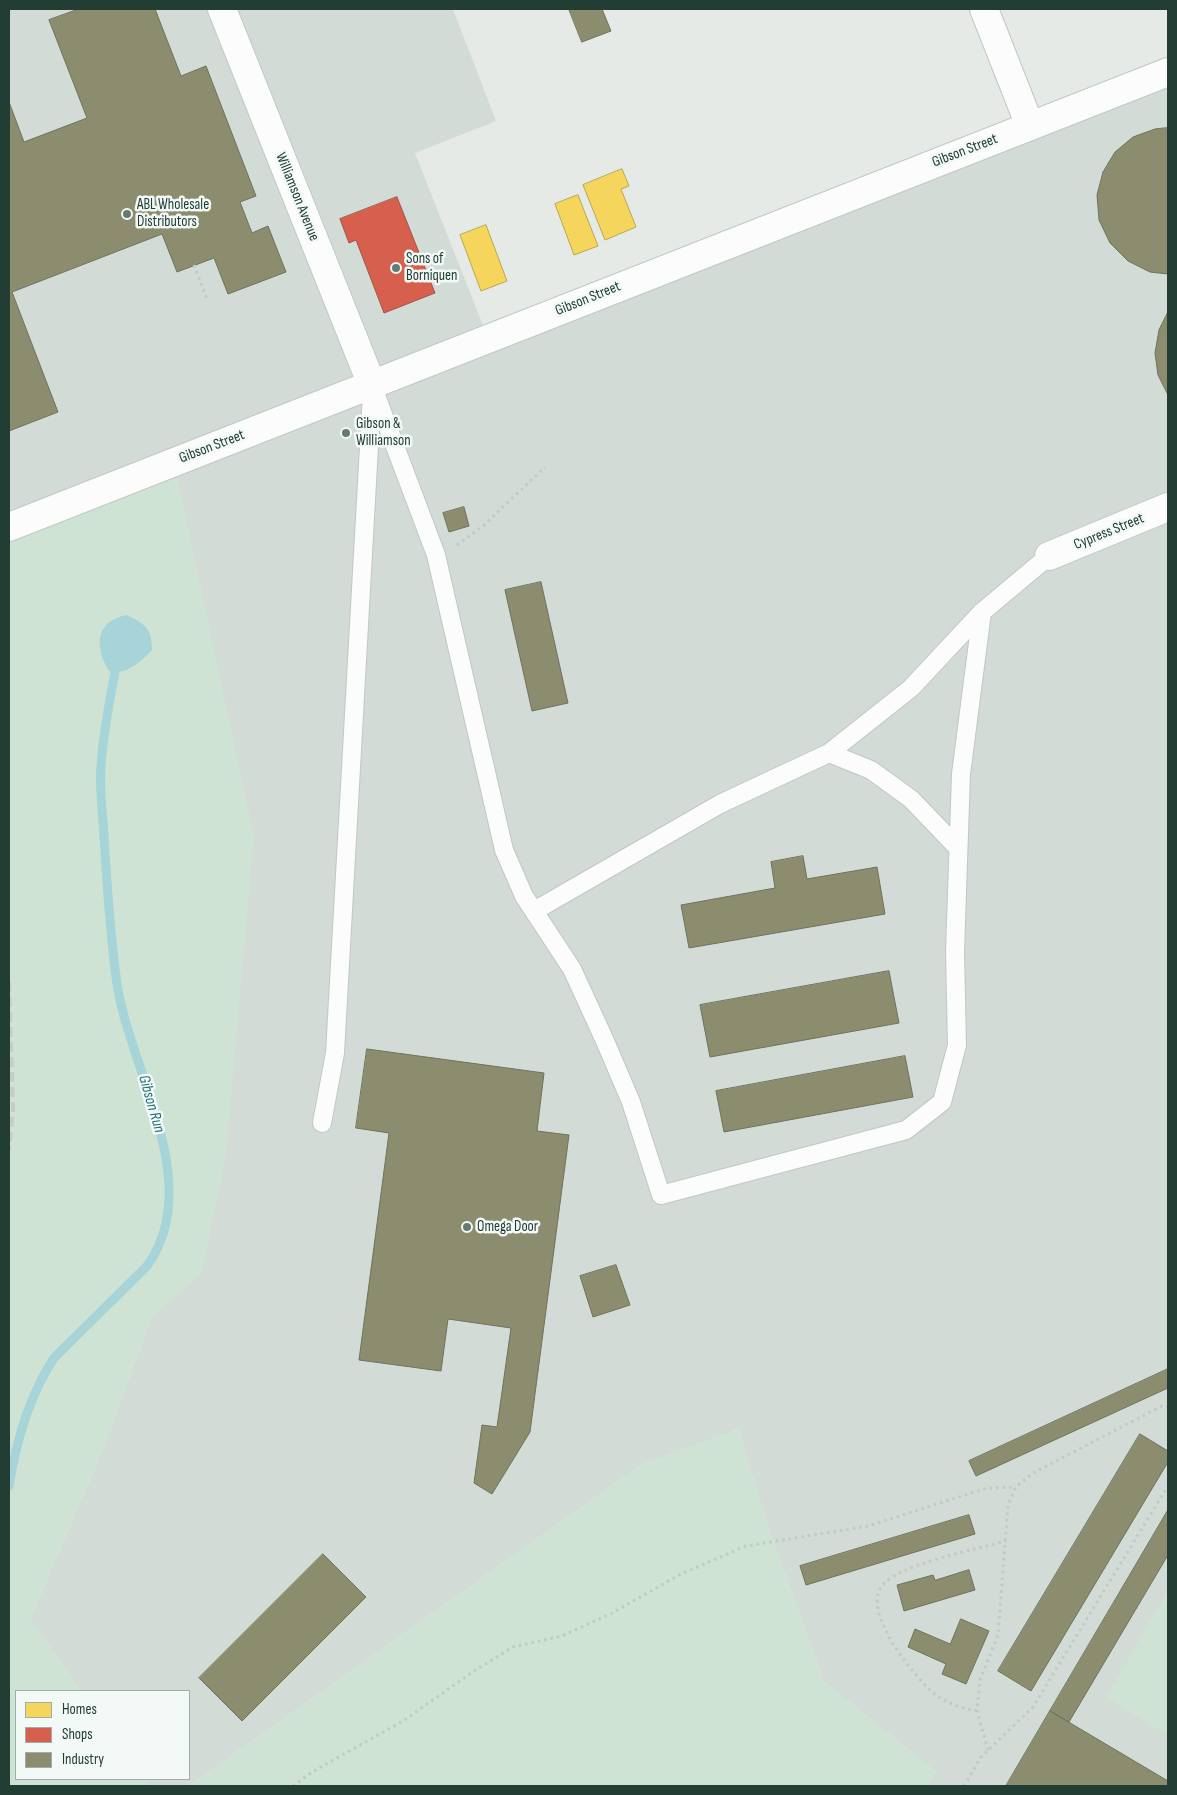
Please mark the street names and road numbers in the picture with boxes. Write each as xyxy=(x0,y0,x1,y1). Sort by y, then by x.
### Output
street label: Gibson Street xyxy=(930,130,1000,172)
street label: Williamson Avenue xyxy=(271,150,323,244)
street label: Gibson Street xyxy=(553,278,623,320)
street label: Gibson Street xyxy=(177,426,247,468)
street label: Cypress Street xyxy=(1071,510,1147,554)

